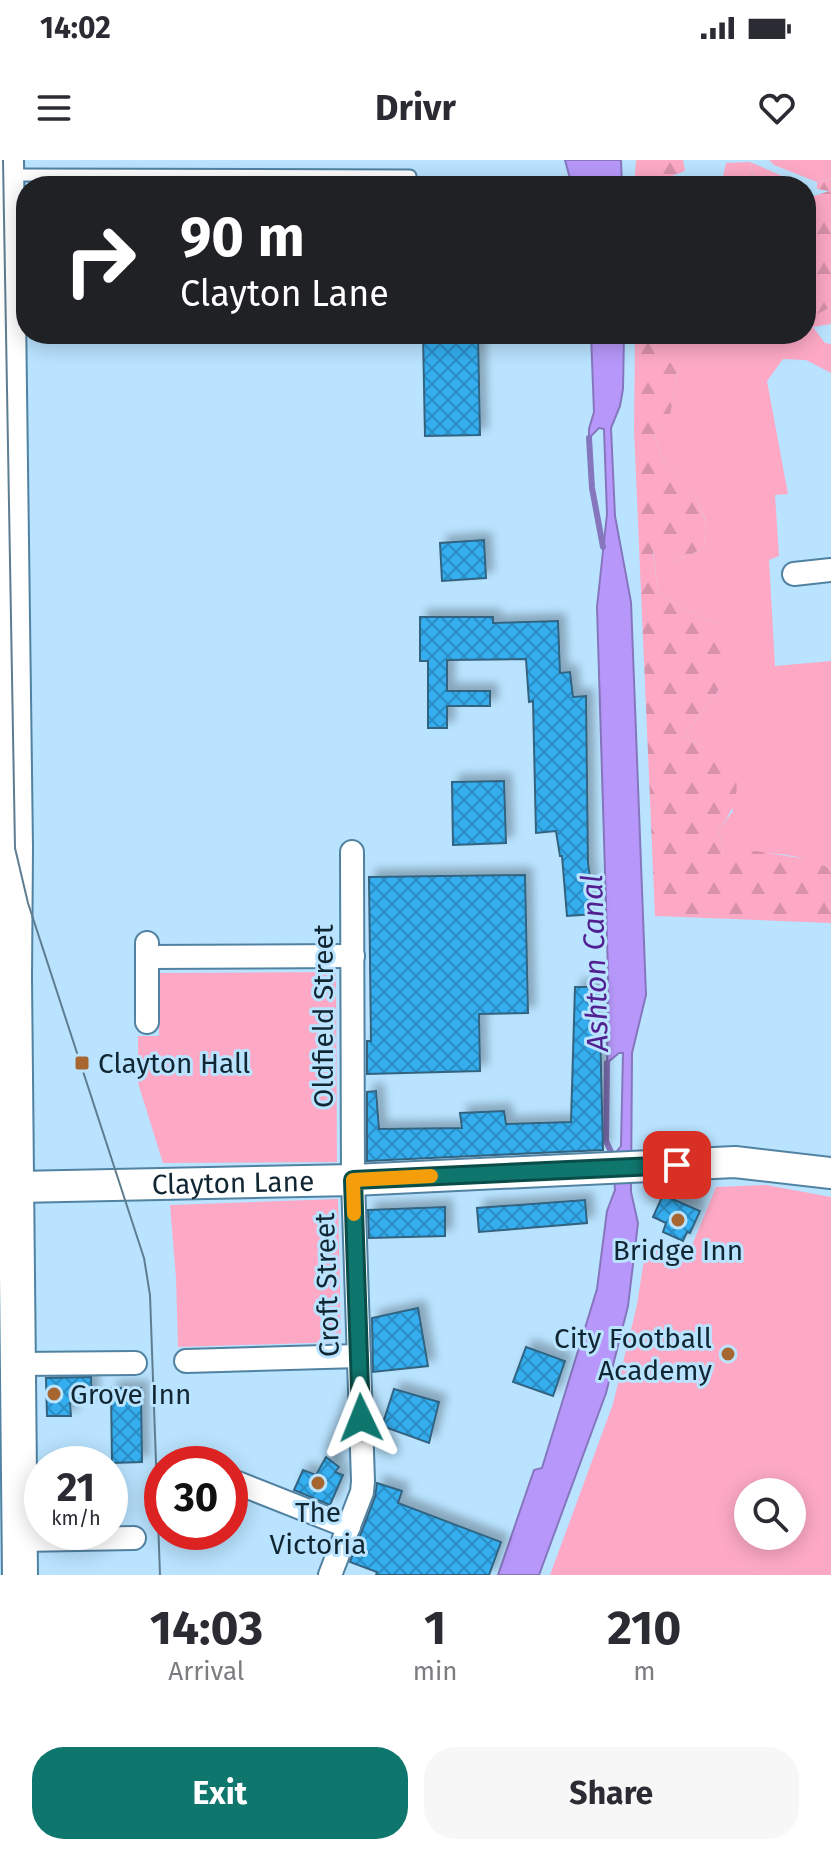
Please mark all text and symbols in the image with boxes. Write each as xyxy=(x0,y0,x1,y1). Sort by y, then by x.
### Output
text: 14:02 xyxy=(40,10,111,46)
icon: menu xyxy=(32,86,76,130)
text: Drivr xyxy=(375,86,456,130)
icon: heart xyxy=(755,86,799,130)
text: 90 m xyxy=(180,204,305,271)
icon: right xyxy=(48,208,152,312)
text: Clayton Lane xyxy=(180,272,389,316)
water label: Ashton Canal xyxy=(574,874,616,1053)
street label: Oldfield Street xyxy=(307,923,340,1108)
place label: Clayton Hall xyxy=(98,1047,250,1080)
marker: Clayton Hall xyxy=(73,1054,91,1072)
pin xyxy=(643,1131,711,1199)
icon: arrive xyxy=(655,1143,699,1187)
street label: Clayton Lane xyxy=(151,1164,315,1201)
street label: Croft Street xyxy=(308,1211,346,1358)
marker: Bridge Inn xyxy=(669,1211,687,1229)
place label: Bridge Inn xyxy=(613,1234,743,1267)
place label: City Football Academy xyxy=(554,1322,712,1387)
marker: City Football Academy xyxy=(719,1345,737,1363)
position arrow xyxy=(319,1376,403,1460)
place label: Grove Inn xyxy=(70,1378,191,1411)
marker: Grove Inn xyxy=(45,1385,63,1403)
speed limit sign: 30 xyxy=(144,1446,248,1550)
text: 21 xyxy=(57,1464,95,1512)
marker: The Victoria xyxy=(309,1474,327,1492)
map controls xyxy=(734,1478,806,1550)
button: search xyxy=(734,1478,806,1550)
place label: The Victoria xyxy=(270,1496,366,1561)
text: km/h xyxy=(51,1506,101,1530)
text: 14:03 xyxy=(150,1599,263,1657)
text: 1 xyxy=(424,1599,446,1657)
text: 210 xyxy=(607,1599,681,1657)
text: Arrival xyxy=(168,1656,244,1687)
text: min xyxy=(413,1656,458,1687)
text: m xyxy=(633,1656,655,1687)
button: Exit xyxy=(32,1747,408,1839)
button: Share xyxy=(424,1747,799,1839)

